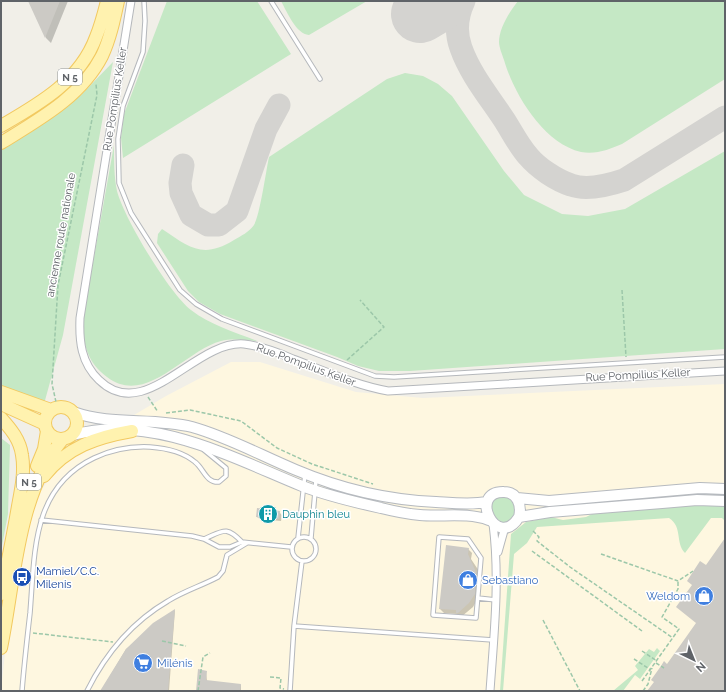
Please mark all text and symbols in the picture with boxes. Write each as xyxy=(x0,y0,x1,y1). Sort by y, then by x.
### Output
street label: Rue Pompilius Keller xyxy=(100,46,130,152)
road number: N 5 xyxy=(58,69,82,85)
street label: ancienne route nationale xyxy=(44,171,78,298)
street label: Rue Pompilius Keller xyxy=(254,341,358,389)
street label: Rue Pompilius Keller xyxy=(585,366,691,384)
road number: N 5 xyxy=(17,474,41,490)
building icon: Dauphin bleu xyxy=(257,503,279,525)
place label: Dauphin bleu xyxy=(282,508,350,521)
place label: Mamiel/C.C. Milenis xyxy=(36,565,99,591)
bus stop icon: Mamiel/C.C. Milenis xyxy=(11,566,33,588)
shop icon: Sebastiano xyxy=(457,569,479,591)
place label: Sebastiano xyxy=(482,574,539,587)
shop icon: Weldom xyxy=(693,585,715,607)
place label: Weldom xyxy=(646,590,690,603)
north arrow xyxy=(674,640,714,680)
supermarket icon: Milénis xyxy=(132,652,154,674)
place label: Milénis xyxy=(157,657,193,670)
text: N xyxy=(693,659,708,675)

